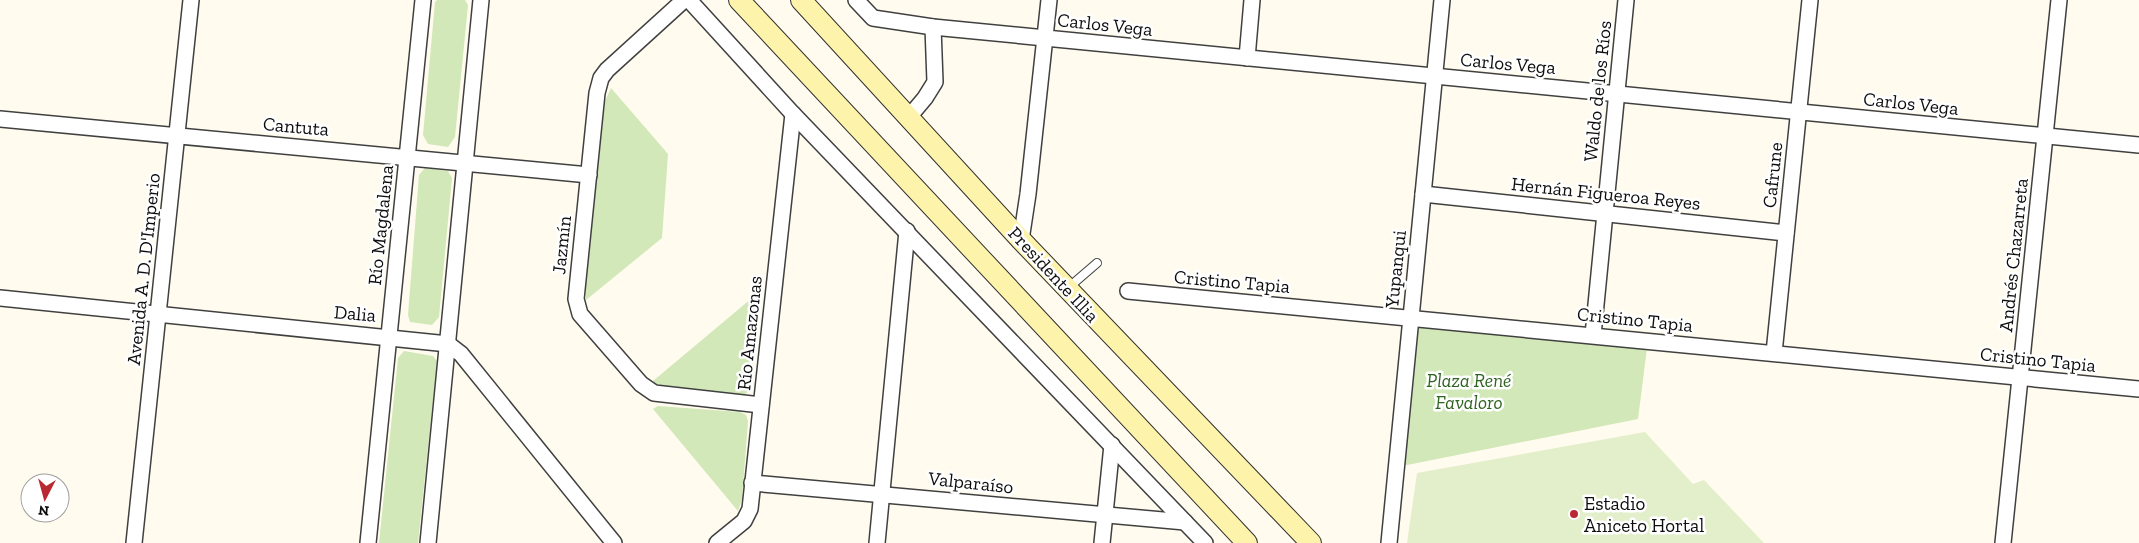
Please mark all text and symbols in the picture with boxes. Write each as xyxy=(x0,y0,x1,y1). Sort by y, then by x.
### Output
street label: Carlos Vega xyxy=(1056,8,1154,41)
street label: Waldo de los Ríos xyxy=(1579,19,1616,163)
street label: Carlos Vega xyxy=(1459,48,1557,79)
street label: Carlos Vega xyxy=(1862,87,1960,120)
street label: Cantuta xyxy=(262,112,330,141)
street label: Cafrune xyxy=(1758,141,1787,209)
street label: Río Magdalena xyxy=(363,164,398,286)
street label: Avenida A. D. D'Imperio xyxy=(122,172,165,366)
street label: Hernán Figueroa Reyes xyxy=(1510,172,1702,215)
street label: Andrés Chazarreta xyxy=(1994,177,2033,333)
street label: Jazmín xyxy=(547,215,576,275)
street label: Presidente Illia xyxy=(1003,222,1104,327)
street label: Yupanqui xyxy=(1380,229,1411,310)
street label: Cristino Tapia xyxy=(1173,265,1291,298)
street label: Río Amazonas xyxy=(732,274,767,392)
street label: Dalia xyxy=(333,300,377,327)
street label: Cristino Tapia xyxy=(1576,302,1694,337)
street label: Cristino Tapia xyxy=(1979,342,2097,377)
park label: Plaza René Favaloro xyxy=(1427,369,1511,414)
street label: Valparaíso xyxy=(926,466,1015,498)
north arrow xyxy=(20,473,70,523)
place label: Estadio Aniceto Hortal xyxy=(1584,492,1704,537)
text: N xyxy=(37,501,50,519)
marker: Estadio Aniceto Hortal xyxy=(1568,508,1580,520)

